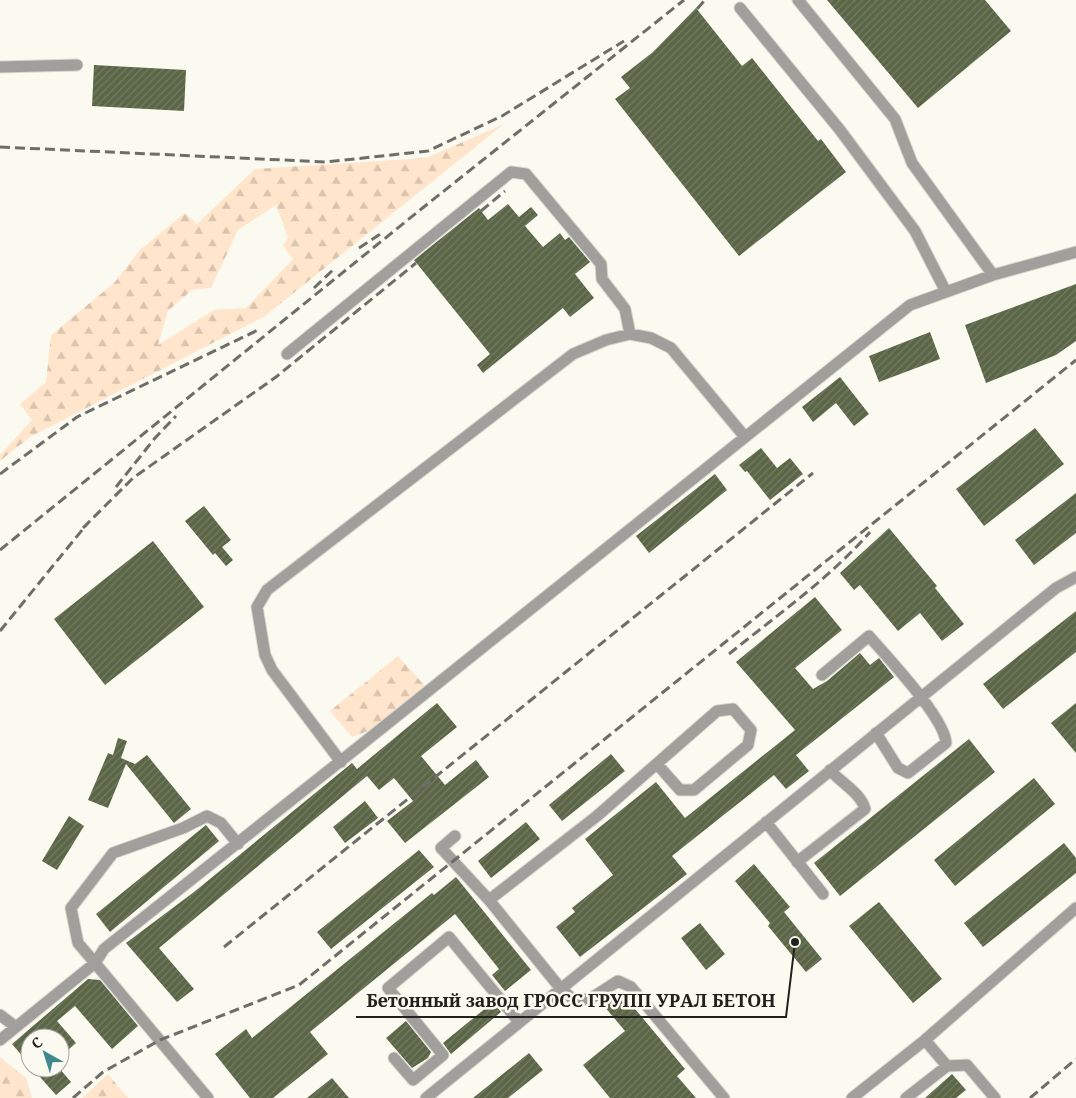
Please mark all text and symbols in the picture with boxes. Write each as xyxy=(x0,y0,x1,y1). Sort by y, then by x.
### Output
callout: Бетонный завод ГРОСС ГРУПП УРАЛ БЕТОН xyxy=(356,984,786,1017)
text: Бетонный завод ГРОСС ГРУПП УРАЛ БЕТОН xyxy=(366,988,776,1012)
north arrow xyxy=(20,1028,70,1078)
text: С xyxy=(27,1032,46,1053)

